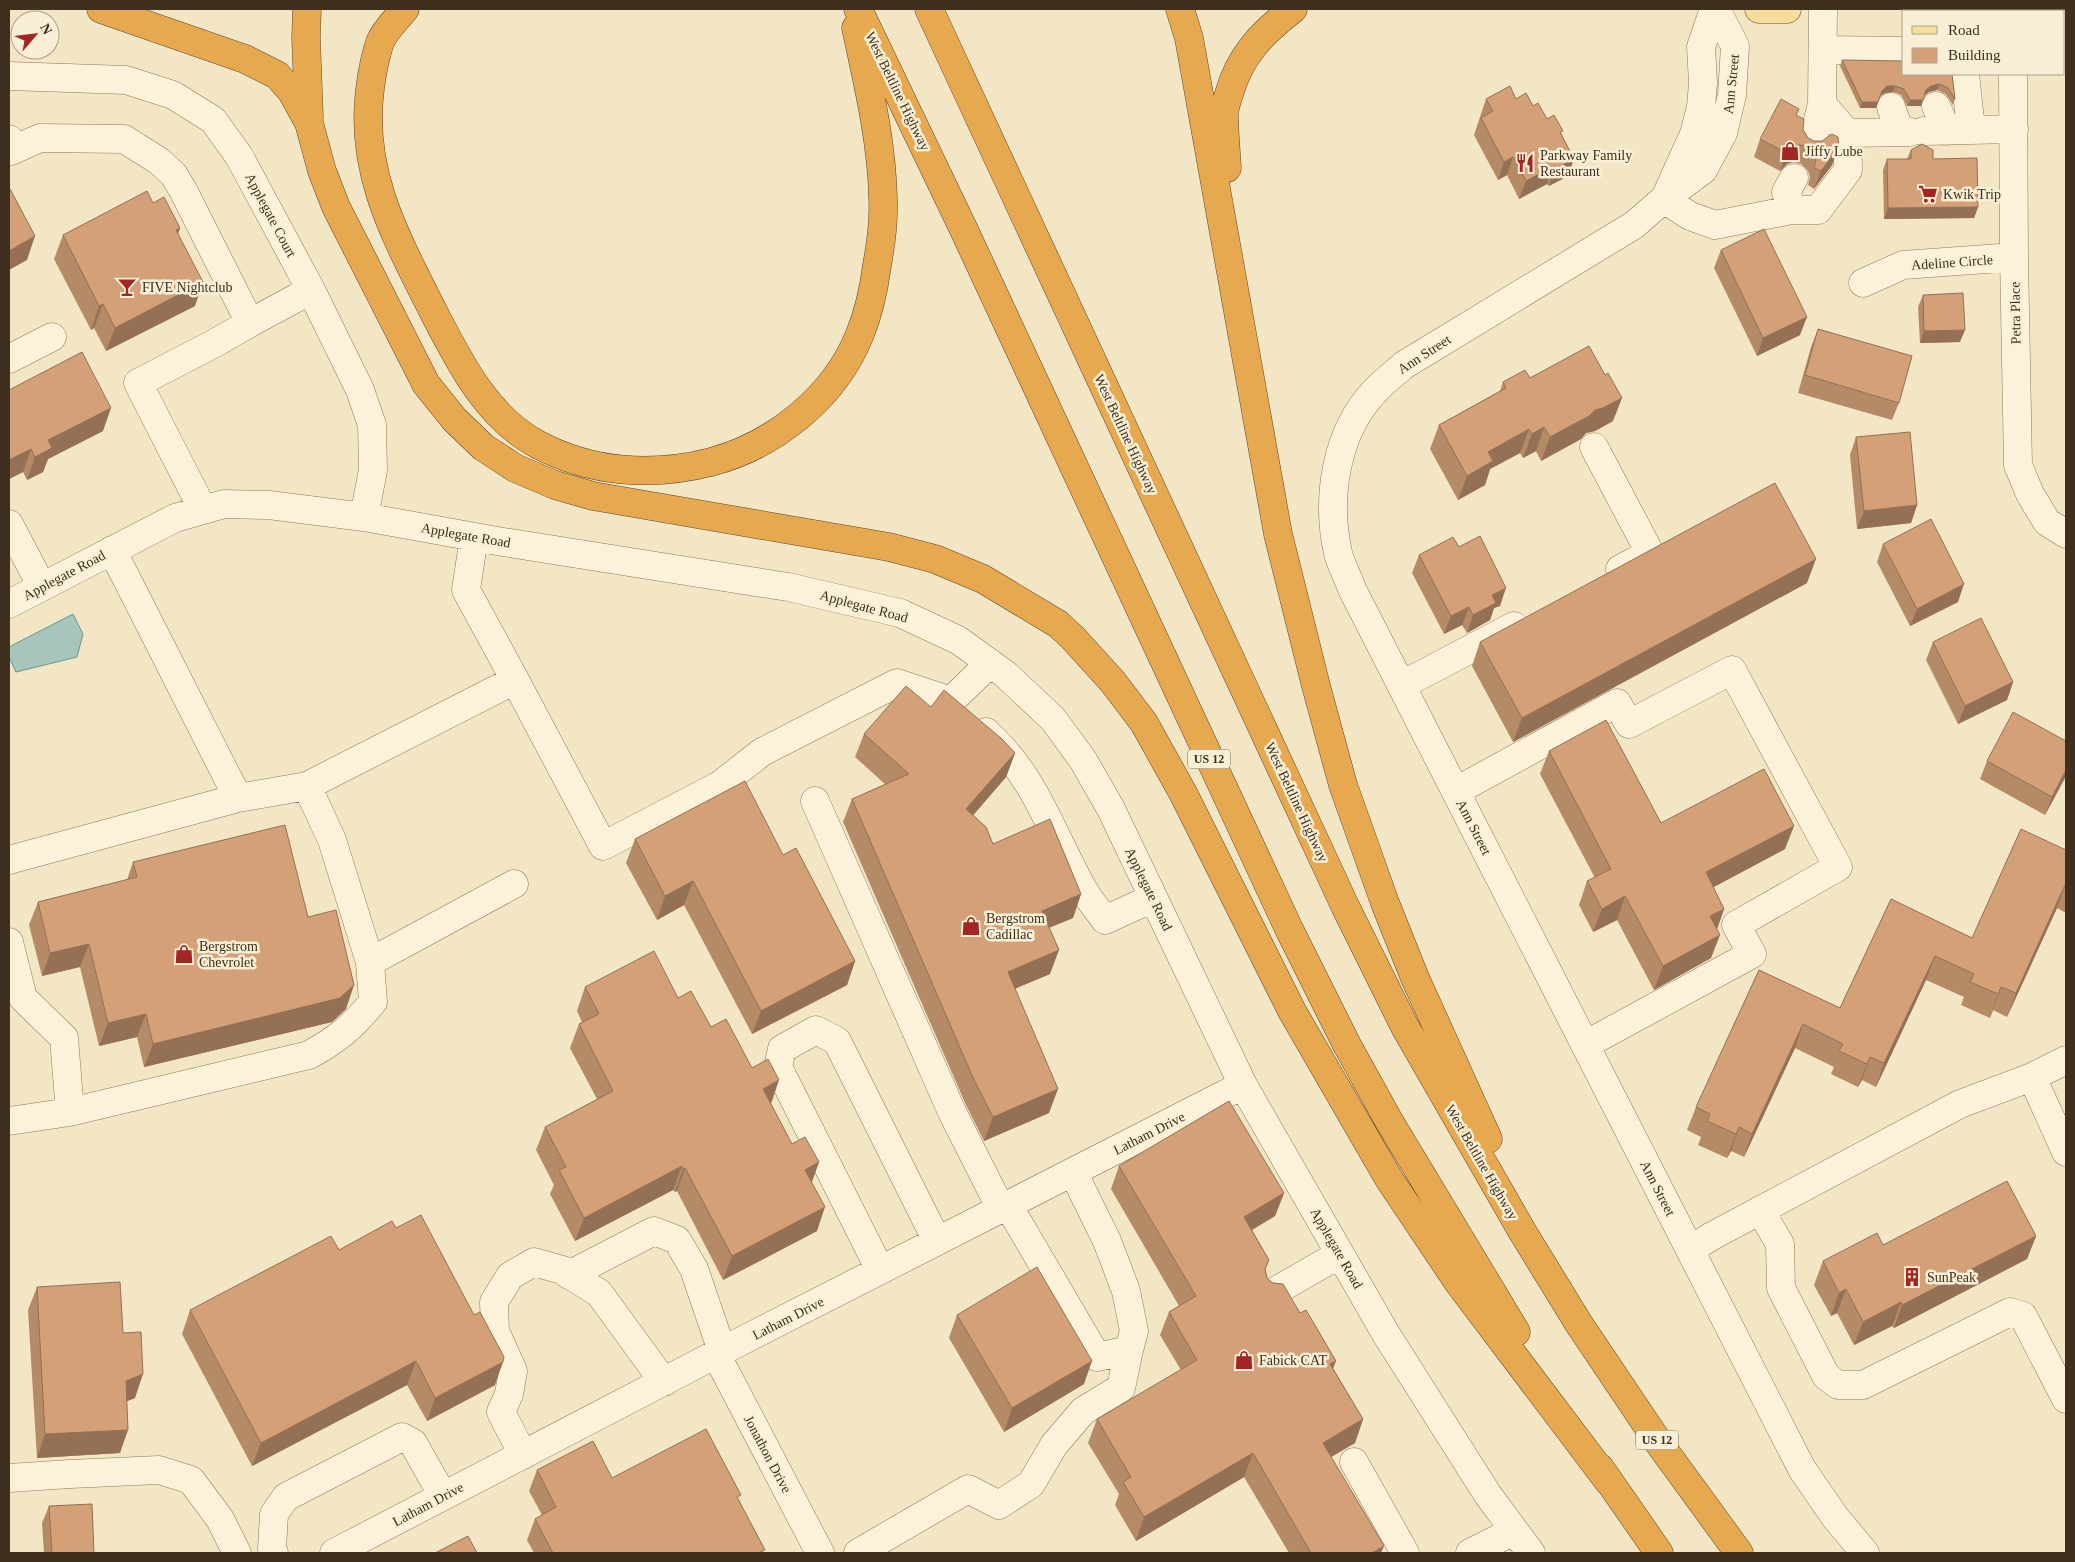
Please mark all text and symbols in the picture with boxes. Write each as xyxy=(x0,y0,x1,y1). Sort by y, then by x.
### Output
north arrow xyxy=(10,10,60,60)
legend xyxy=(1902,10,2065,75)
text: N xyxy=(37,21,55,37)
text: Road xyxy=(1948,22,1980,38)
street label: West Beltline Highway xyxy=(862,29,933,153)
text: Building xyxy=(1948,47,2001,63)
street label: Ann Street xyxy=(1721,53,1742,115)
shop icon: Jiffy Lube xyxy=(1779,140,1801,162)
place label: Jiffy Lube xyxy=(1805,144,1863,159)
place label: Parkway Family Restaurant xyxy=(1540,148,1632,179)
restaurant icon: Parkway Family Restaurant xyxy=(1514,152,1536,174)
street label: Applegate Court xyxy=(242,171,299,260)
supermarket icon: Kwik Trip xyxy=(1917,183,1939,205)
place label: Kwik Trip xyxy=(1943,187,2001,202)
street label: Adeline Circle xyxy=(1911,252,1993,273)
bar icon: FIVE Nightclub xyxy=(116,276,138,298)
place label: FIVE Nightclub xyxy=(142,280,233,295)
street label: Petra Place xyxy=(2007,282,2024,344)
street label: Ann Street xyxy=(1395,332,1454,377)
street label: West Beltline Highway xyxy=(1091,372,1160,496)
street label: Applegate Road xyxy=(420,520,512,551)
street label: Applegate Road xyxy=(21,548,108,603)
street label: Applegate Road xyxy=(818,588,910,625)
street label: West Beltline Highway xyxy=(1262,740,1331,864)
road number: US 12 xyxy=(1188,750,1230,769)
street label: Ann Street xyxy=(1453,797,1494,858)
street label: Applegate Road xyxy=(1122,845,1175,933)
place label: Bergstrom Cadillac xyxy=(986,911,1045,942)
shop icon: Bergstrom Cadillac xyxy=(960,915,982,937)
place label: Bergstrom Chevrolet xyxy=(199,939,258,970)
shop icon: Bergstrom Chevrolet xyxy=(173,943,195,965)
street label: West Beltline Highway xyxy=(1442,1102,1521,1222)
street label: Latham Drive xyxy=(1111,1109,1187,1158)
street label: Ann Street xyxy=(1637,1158,1678,1219)
street label: Applegate Road xyxy=(1307,1205,1366,1291)
building icon: SunPeak xyxy=(1901,1266,1923,1288)
place label: SunPeak xyxy=(1927,1270,1976,1285)
street label: Latham Drive xyxy=(750,1294,826,1343)
shop icon: Fabick CAT xyxy=(1233,1349,1255,1371)
place label: Fabick CAT xyxy=(1259,1353,1328,1368)
street label: Jonathon Drive xyxy=(741,1413,794,1496)
road number: US 12 xyxy=(1636,1430,1678,1450)
street label: Latham Drive xyxy=(390,1479,466,1529)

